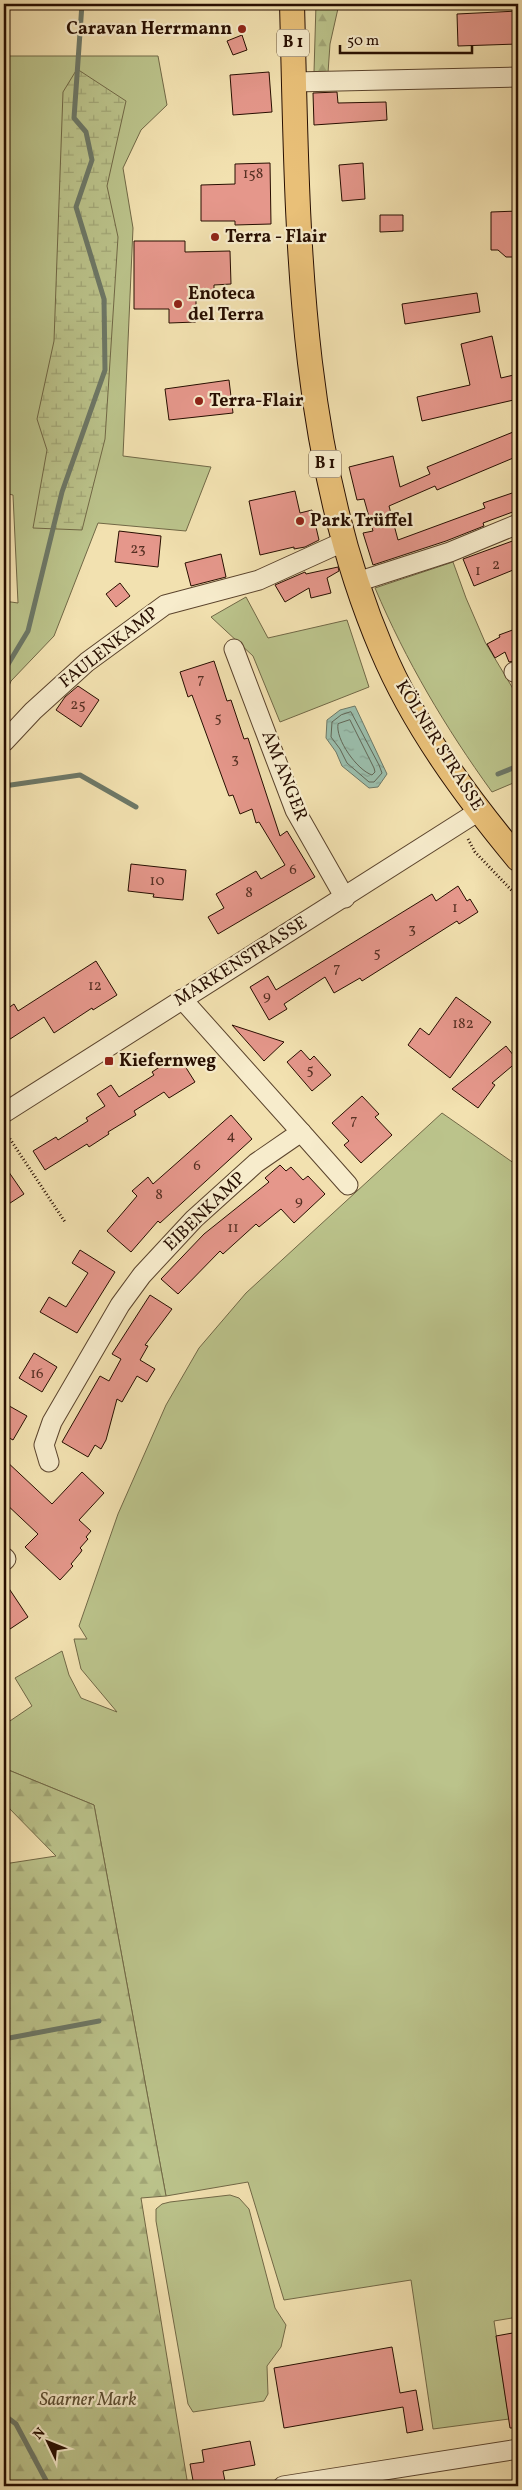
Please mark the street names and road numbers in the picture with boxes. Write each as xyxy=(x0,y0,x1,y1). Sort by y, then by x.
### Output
road number: B 1 xyxy=(277,29,309,56)
road number: B 1 xyxy=(309,450,341,478)
street label: FAULENKAMP xyxy=(54,601,164,695)
street label: KÖLNER STRASSE xyxy=(389,676,489,816)
street label: AM ANGER xyxy=(255,727,313,825)
street label: MARKENSTRASSE xyxy=(169,911,313,1013)
street label: EIBENKAMP xyxy=(159,1167,251,1257)

